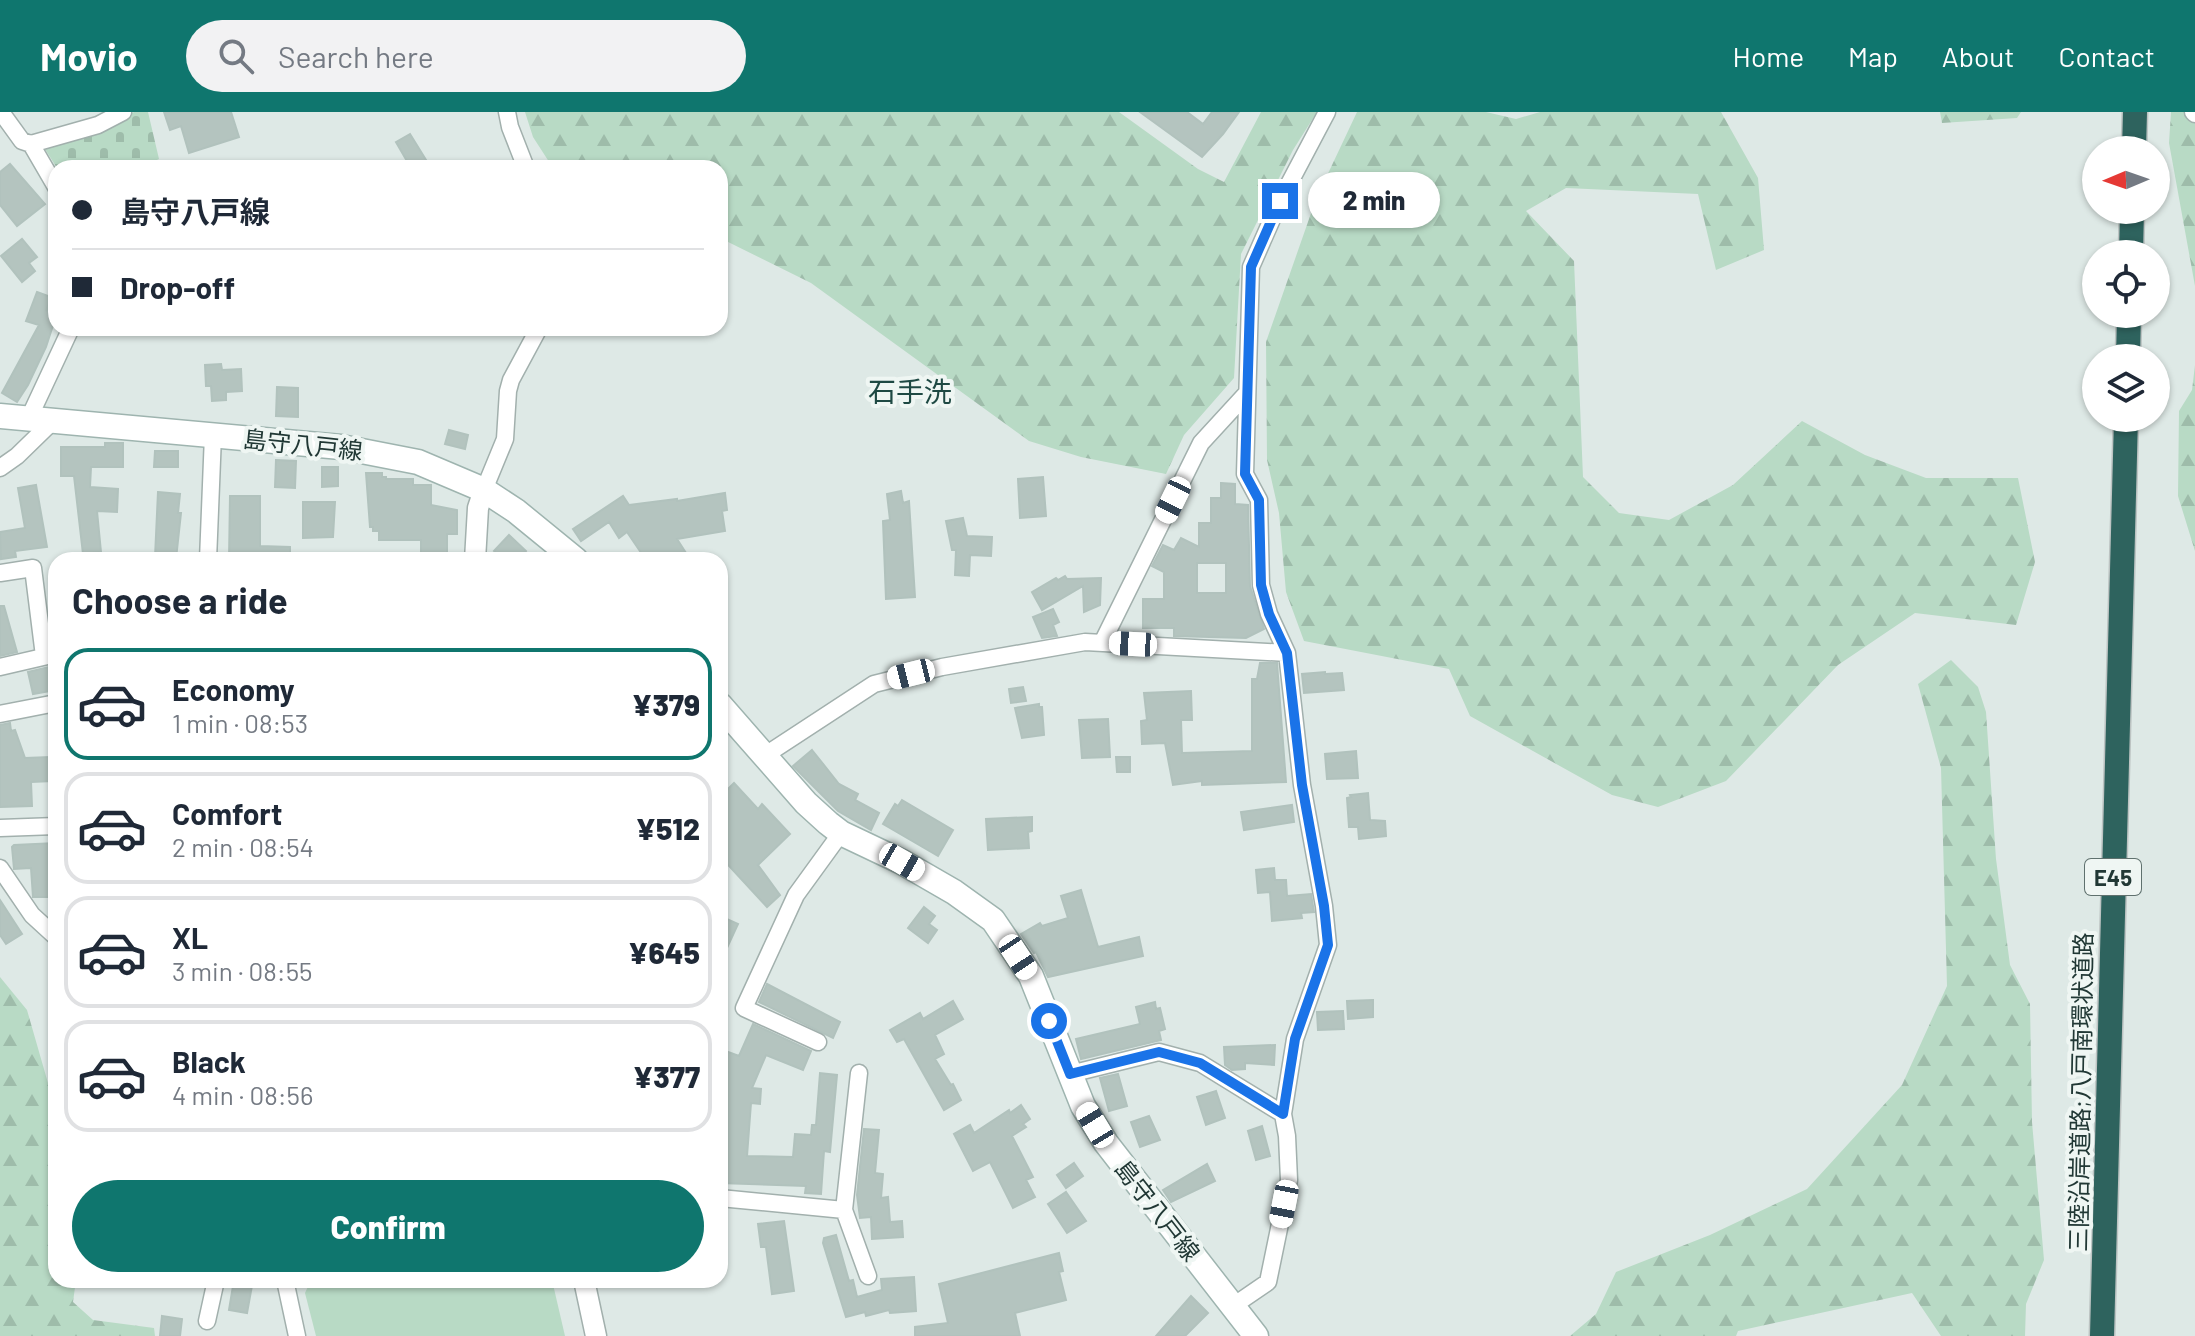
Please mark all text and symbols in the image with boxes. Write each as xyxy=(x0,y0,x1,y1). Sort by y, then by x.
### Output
search box xyxy=(186,20,746,92)
text: Movio xyxy=(40,33,138,79)
icon: search xyxy=(214,34,258,78)
text: Search here xyxy=(278,38,434,74)
text: Home xyxy=(1733,39,1804,73)
text: Map xyxy=(1848,39,1898,73)
text: About xyxy=(1942,39,2014,73)
text: Contact xyxy=(2058,39,2155,73)
north arrow xyxy=(2082,136,2170,224)
map controls xyxy=(2082,136,2170,432)
callout: 2 min xyxy=(1308,173,1440,229)
route end xyxy=(1262,183,1298,219)
text: 2 min xyxy=(1343,184,1405,215)
text: 島守八戸線 xyxy=(120,193,270,229)
button: locate xyxy=(2082,240,2170,328)
text: Drop-off xyxy=(120,269,235,305)
button: layers xyxy=(2082,344,2170,432)
district label: 石手洗 xyxy=(868,374,952,408)
street label: 島守八戸線 xyxy=(242,423,364,465)
car xyxy=(1152,473,1194,527)
text: Choose a ride xyxy=(72,578,288,621)
car xyxy=(1108,631,1158,657)
car xyxy=(885,657,937,691)
icon: car xyxy=(76,668,148,740)
text: Economy xyxy=(172,671,295,707)
text: ¥379 xyxy=(632,686,700,722)
text: 1 min · 08:53 xyxy=(172,707,308,738)
icon: car xyxy=(76,792,148,864)
text: Comfort xyxy=(172,795,282,831)
text: ¥512 xyxy=(636,810,700,846)
text: 2 min · 08:54 xyxy=(172,831,314,862)
car xyxy=(875,840,929,884)
road number: E45 xyxy=(2085,859,2141,895)
icon: car xyxy=(76,916,148,988)
text: XL xyxy=(172,919,208,955)
car xyxy=(995,930,1041,984)
street label: 三陸沿岸道路;八戸南環状道路 xyxy=(2063,932,2097,1252)
text: ¥645 xyxy=(628,934,700,970)
text: 3 min · 08:55 xyxy=(172,955,312,986)
route start xyxy=(1031,1003,1067,1039)
icon: car xyxy=(76,1040,148,1112)
text: Black xyxy=(172,1043,246,1079)
text: ¥377 xyxy=(633,1058,700,1094)
text: 4 min · 08:56 xyxy=(172,1079,313,1110)
car xyxy=(1072,1098,1118,1152)
street label: 島守八戸線 xyxy=(1110,1154,1206,1266)
car xyxy=(1268,1178,1300,1230)
button: Confirm xyxy=(72,1180,704,1272)

